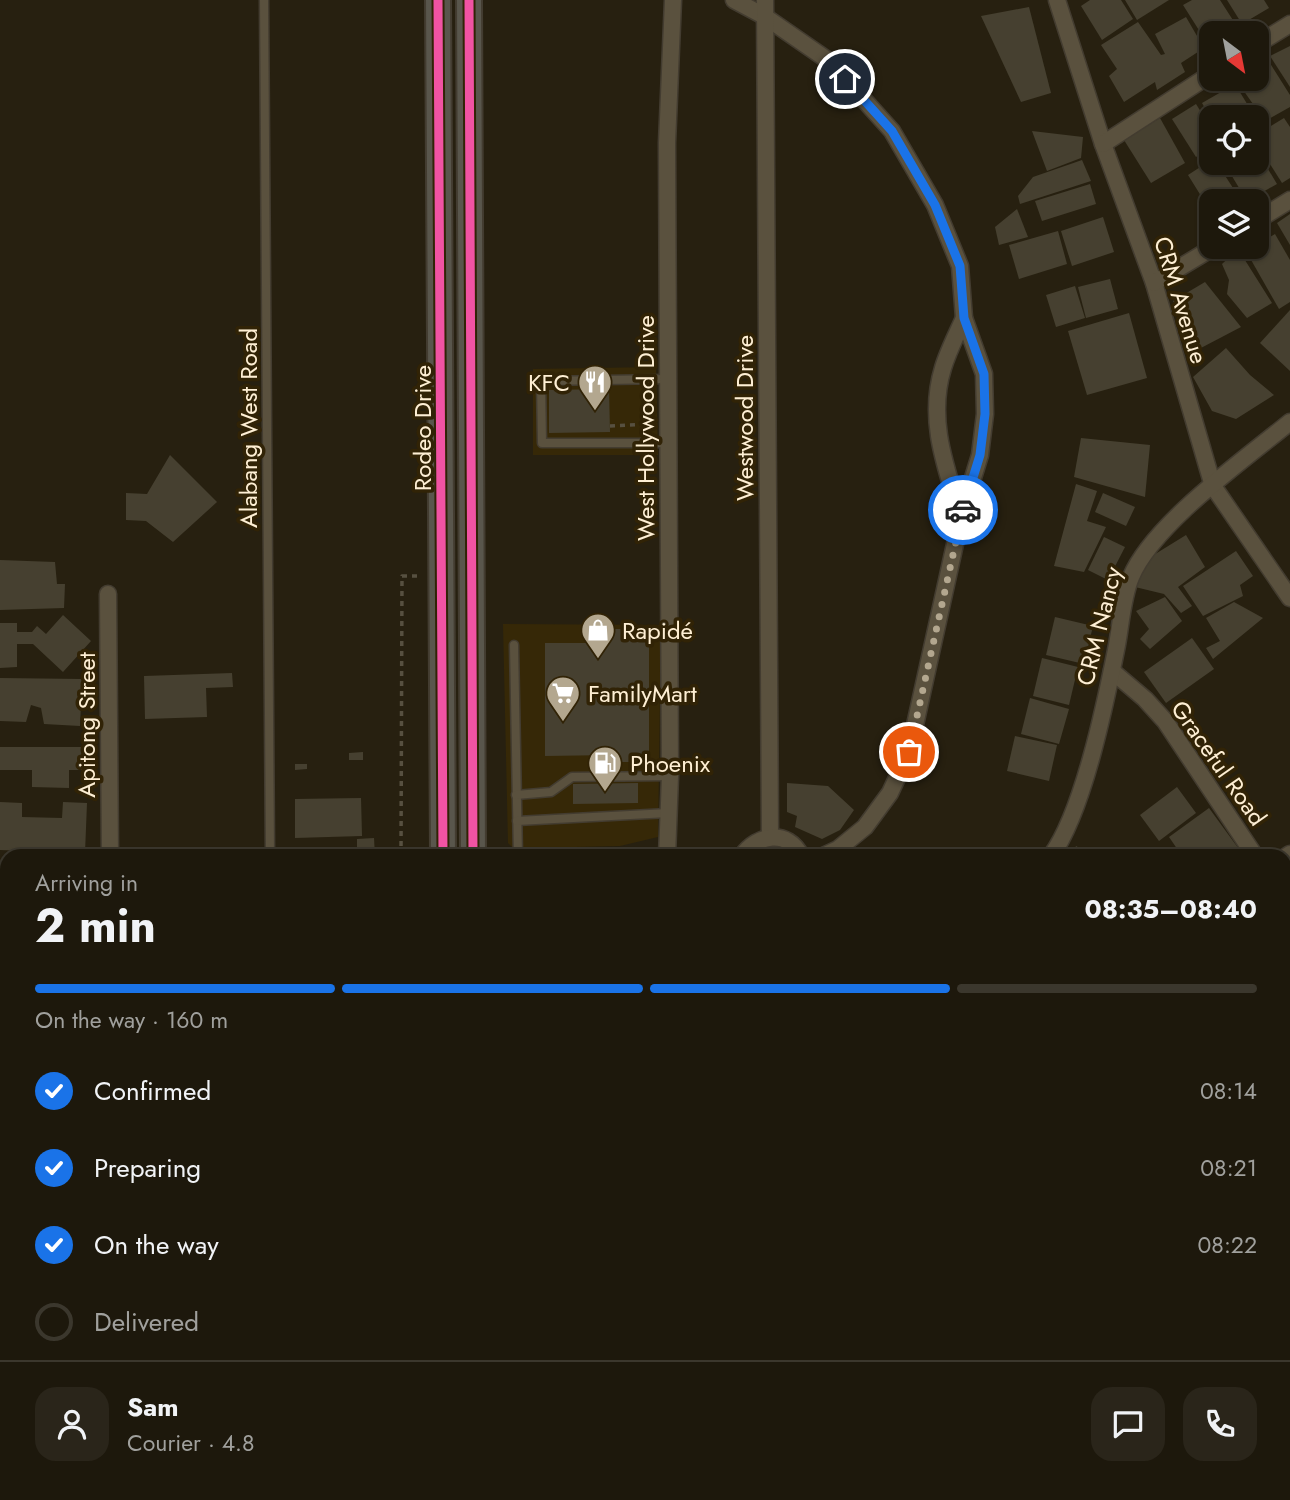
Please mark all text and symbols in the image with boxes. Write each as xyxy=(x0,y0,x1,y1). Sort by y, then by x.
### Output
north arrow xyxy=(1199,21,1269,91)
map controls xyxy=(1199,21,1269,259)
pin xyxy=(815,49,875,109)
icon: home xyxy=(826,60,864,98)
button: locate xyxy=(1199,105,1269,175)
button: layers xyxy=(1199,189,1269,259)
street label: CRM Avenue xyxy=(1145,232,1217,368)
street label: West Hollywood Drive xyxy=(628,315,663,541)
street label: Alabang West Road xyxy=(231,328,266,528)
street label: Westwood Drive xyxy=(727,335,762,501)
restaurant icon: KFC xyxy=(576,363,614,412)
street label: Rodeo Drive xyxy=(405,365,440,491)
place label: KFC xyxy=(528,365,570,400)
courier xyxy=(928,475,998,545)
icon: car xyxy=(944,491,982,529)
street label: CRM Nancy xyxy=(1067,562,1131,689)
shop icon: Rapidé xyxy=(579,611,617,660)
place label: Rapidé xyxy=(622,613,693,648)
street label: Apitong Street xyxy=(69,652,104,798)
supermarket icon: FamilyMart xyxy=(544,674,582,723)
place label: FamilyMart xyxy=(588,676,697,711)
street label: Graceful Road xyxy=(1163,693,1275,833)
pin xyxy=(879,722,939,782)
icon: bag xyxy=(890,733,928,771)
fuel station icon: Phoenix xyxy=(586,744,624,793)
place label: Phoenix xyxy=(630,746,711,781)
text: Arriving in xyxy=(35,866,138,900)
text: 08:35–08:40 xyxy=(1085,890,1257,928)
text: 2 min xyxy=(35,893,156,959)
text: On the way · 160 m xyxy=(35,1003,228,1037)
icon: check xyxy=(35,1072,73,1110)
text: Confirmed xyxy=(94,1072,211,1110)
text: 08:14 xyxy=(1200,1074,1257,1108)
icon: check xyxy=(35,1149,73,1187)
text: Preparing xyxy=(94,1149,201,1187)
text: 08:21 xyxy=(1200,1151,1257,1185)
icon: check xyxy=(35,1226,73,1264)
text: On the way xyxy=(94,1226,219,1264)
text: 08:22 xyxy=(1198,1228,1257,1262)
text: Delivered xyxy=(94,1303,199,1341)
button: person xyxy=(35,1387,109,1461)
button: chat xyxy=(1091,1387,1165,1461)
button: phone xyxy=(1183,1387,1257,1461)
text: Sam xyxy=(127,1388,179,1426)
text: Courier · 4.8 xyxy=(127,1426,255,1460)

